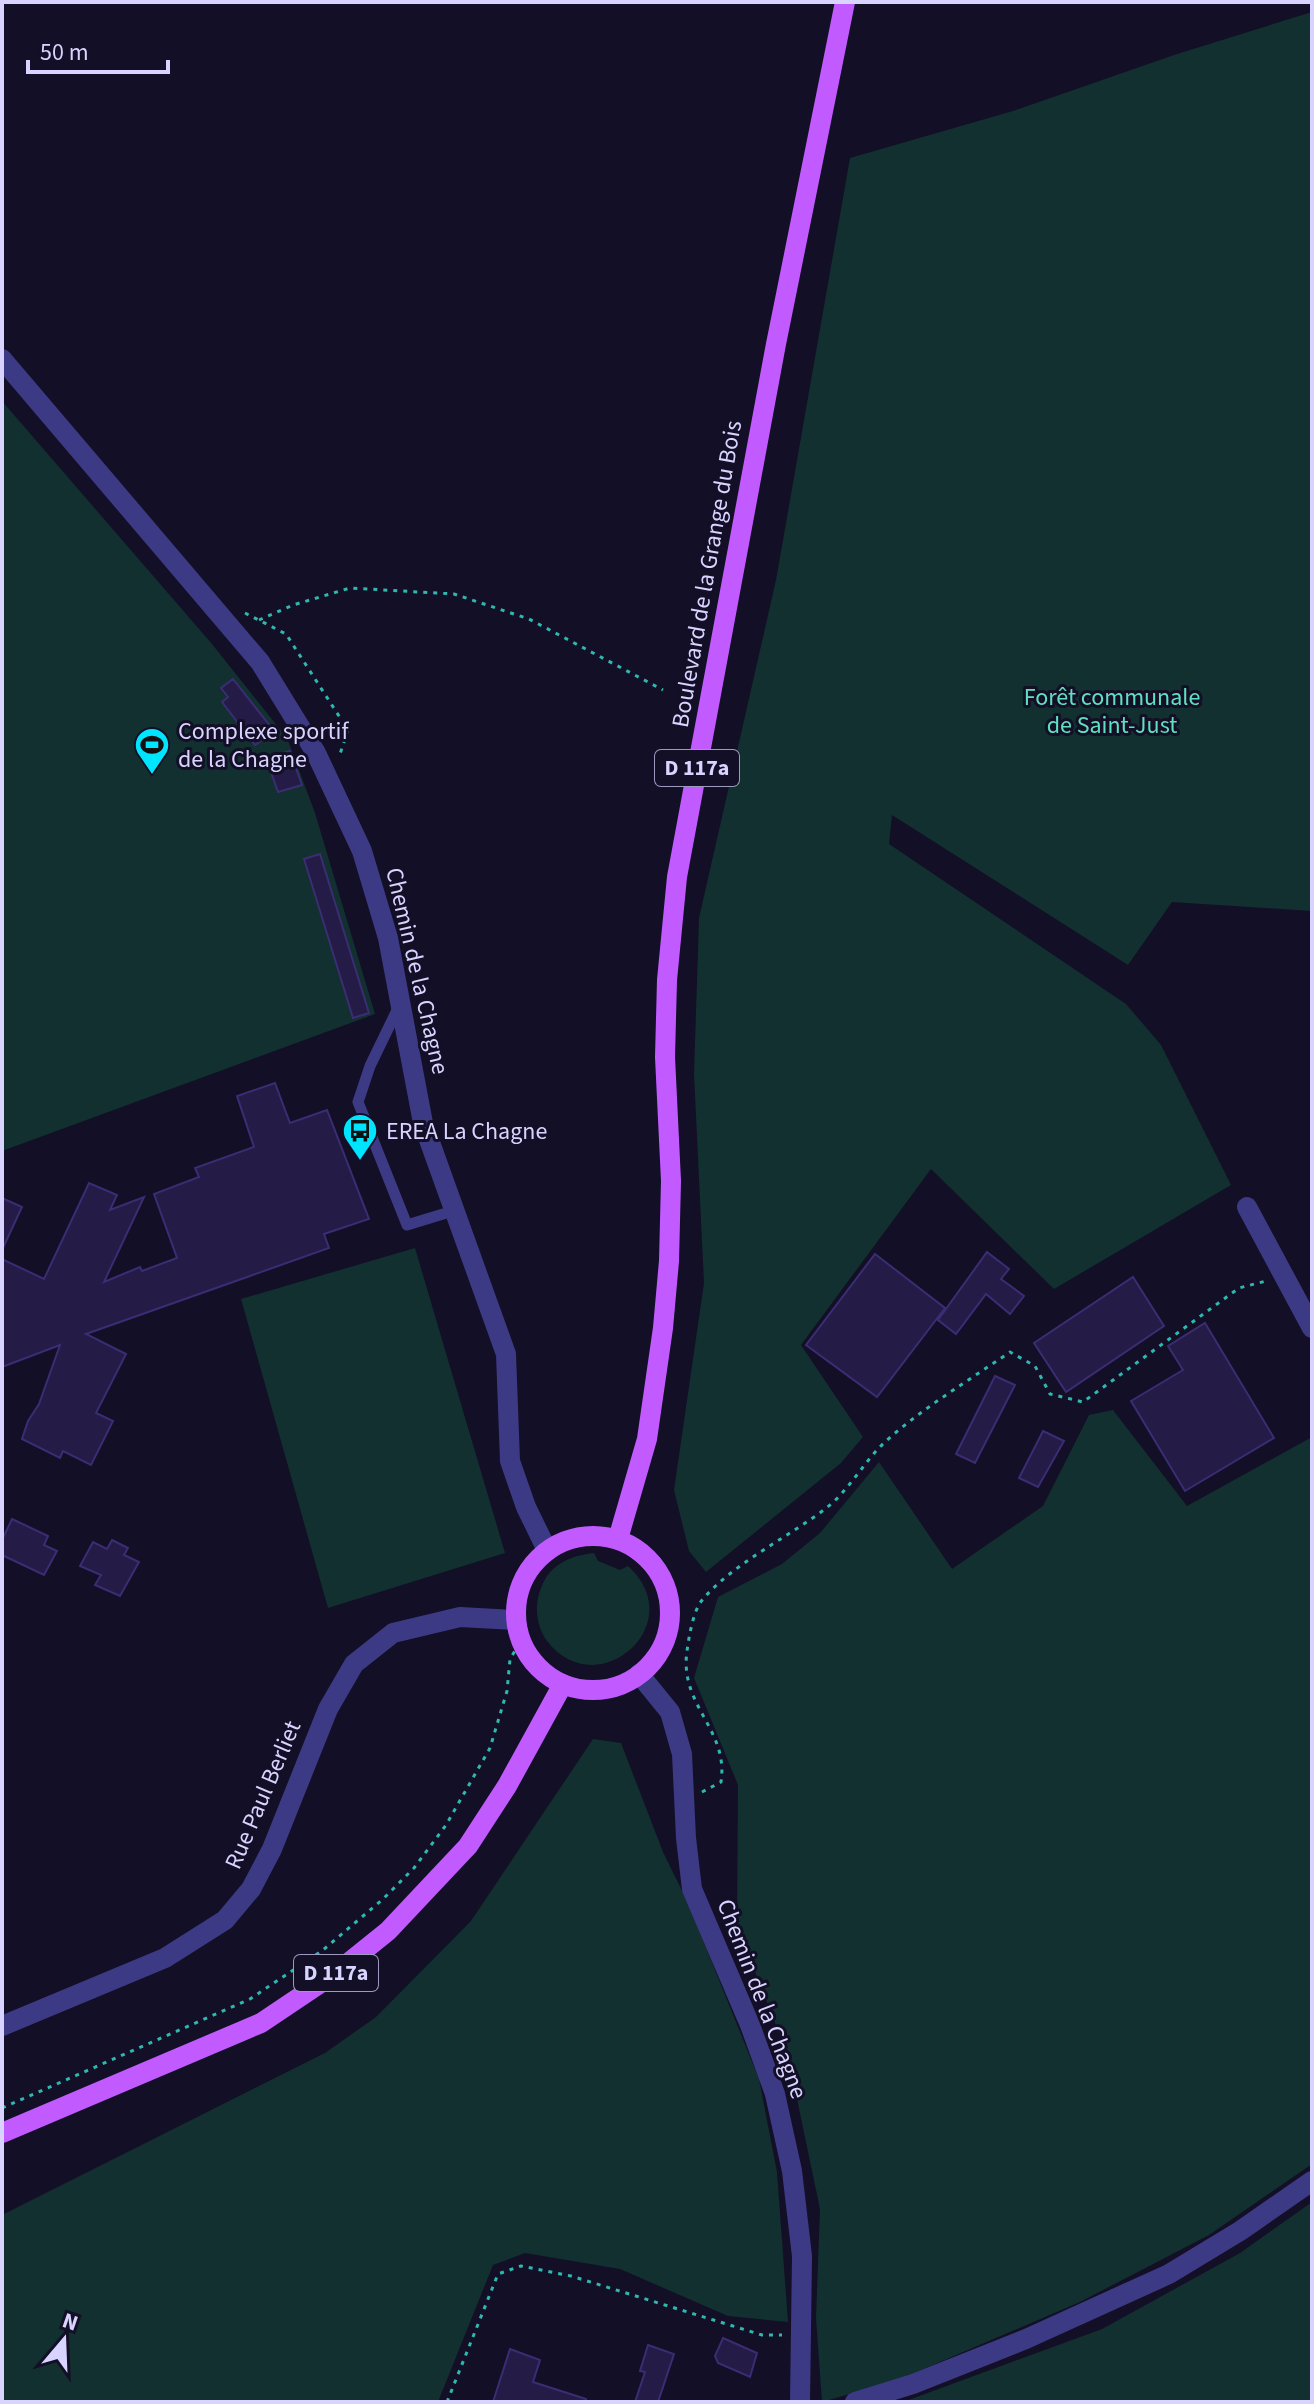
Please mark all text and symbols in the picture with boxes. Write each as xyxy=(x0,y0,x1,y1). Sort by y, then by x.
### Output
scale bar xyxy=(28,24,168,74)
text: 50 m xyxy=(40,35,89,70)
street label: Boulevard de la Grange du Bois xyxy=(663,418,751,730)
park label: Forêt communale de Saint-Just xyxy=(1024,680,1200,743)
place label: Complexe sportif de la Chagne xyxy=(178,714,349,777)
sports icon: Complexe sportif de la Chagne xyxy=(133,726,171,776)
road number: D 117a xyxy=(655,750,739,786)
street label: Chemin de la Chagne xyxy=(376,864,458,1078)
bus stop icon: EREA La Chagne xyxy=(341,1112,379,1162)
place label: EREA La Chagne xyxy=(386,1114,547,1149)
street label: Rue Paul Berliet xyxy=(216,1715,310,1875)
street label: Chemin de la Chagne xyxy=(708,1894,816,2104)
road number: D 117a xyxy=(294,1955,378,1991)
north arrow xyxy=(24,2300,104,2380)
text: N xyxy=(58,2305,82,2340)

